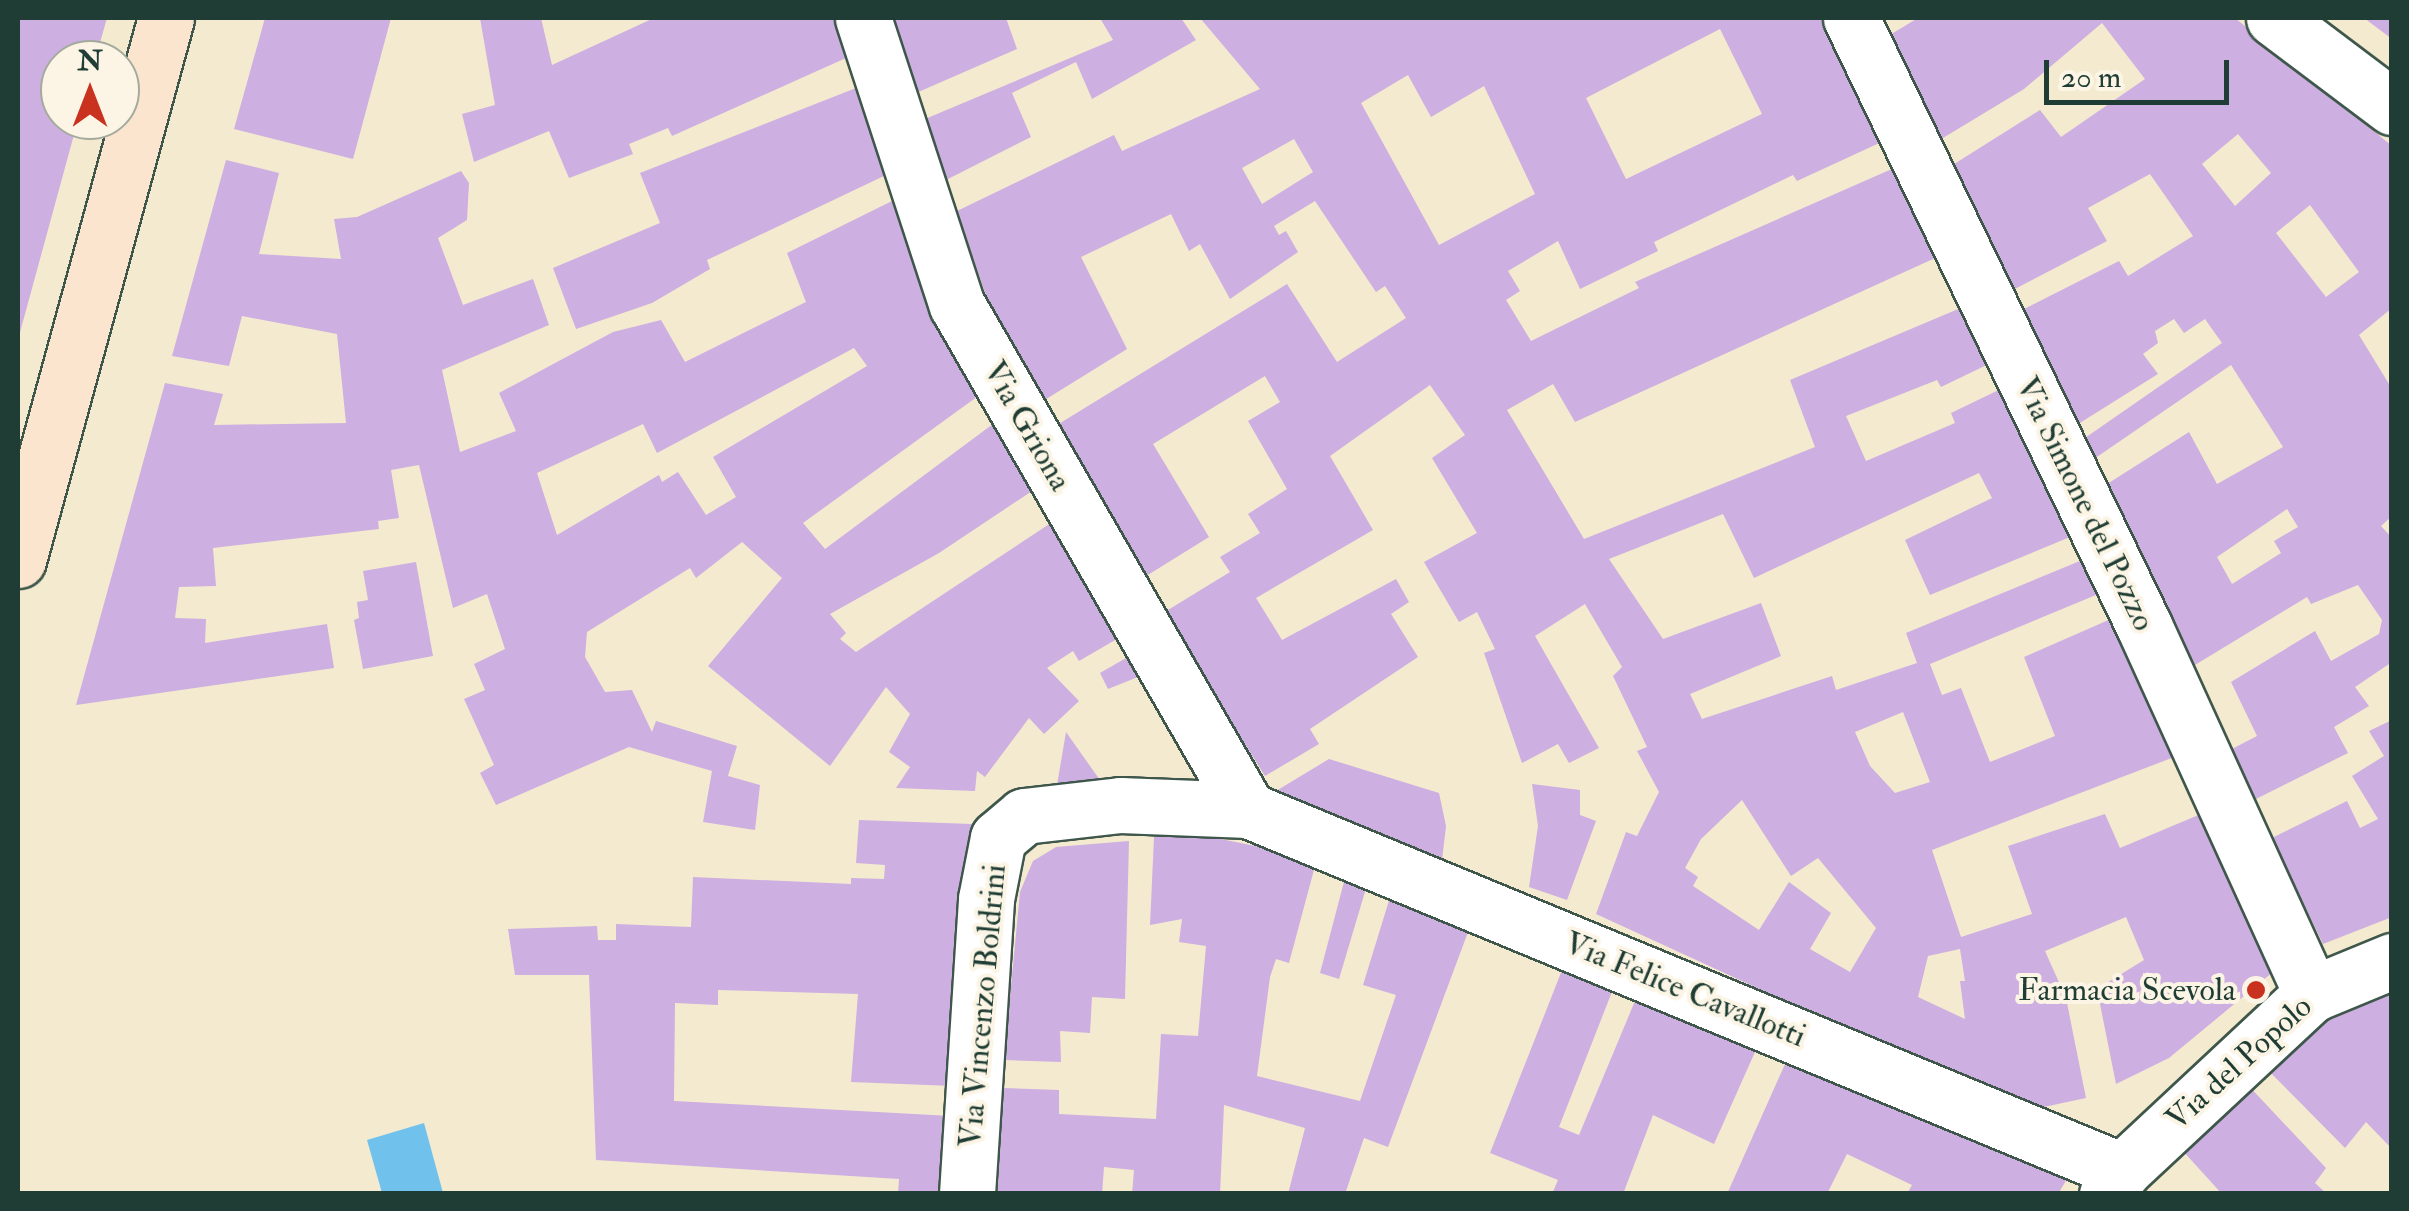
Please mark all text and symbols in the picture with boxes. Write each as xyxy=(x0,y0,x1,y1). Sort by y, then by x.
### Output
north arrow xyxy=(40,40,140,140)
scale bar xyxy=(2049,40,2234,102)
text: N xyxy=(77,44,103,79)
text: 20 m xyxy=(2061,59,2121,96)
street label: Via Griona xyxy=(975,354,1079,498)
street label: Via Simone del Pozzo xyxy=(2007,371,2163,637)
street label: Via Vincenzo Boldrini xyxy=(951,863,1015,1149)
street label: Via Felice Cavallotti xyxy=(1559,924,1811,1056)
place label: Farmacia Scevola xyxy=(2018,971,2236,1009)
marker: Farmacia Scevola xyxy=(2245,979,2267,1001)
street label: Via del Popolo xyxy=(2158,987,2320,1139)

